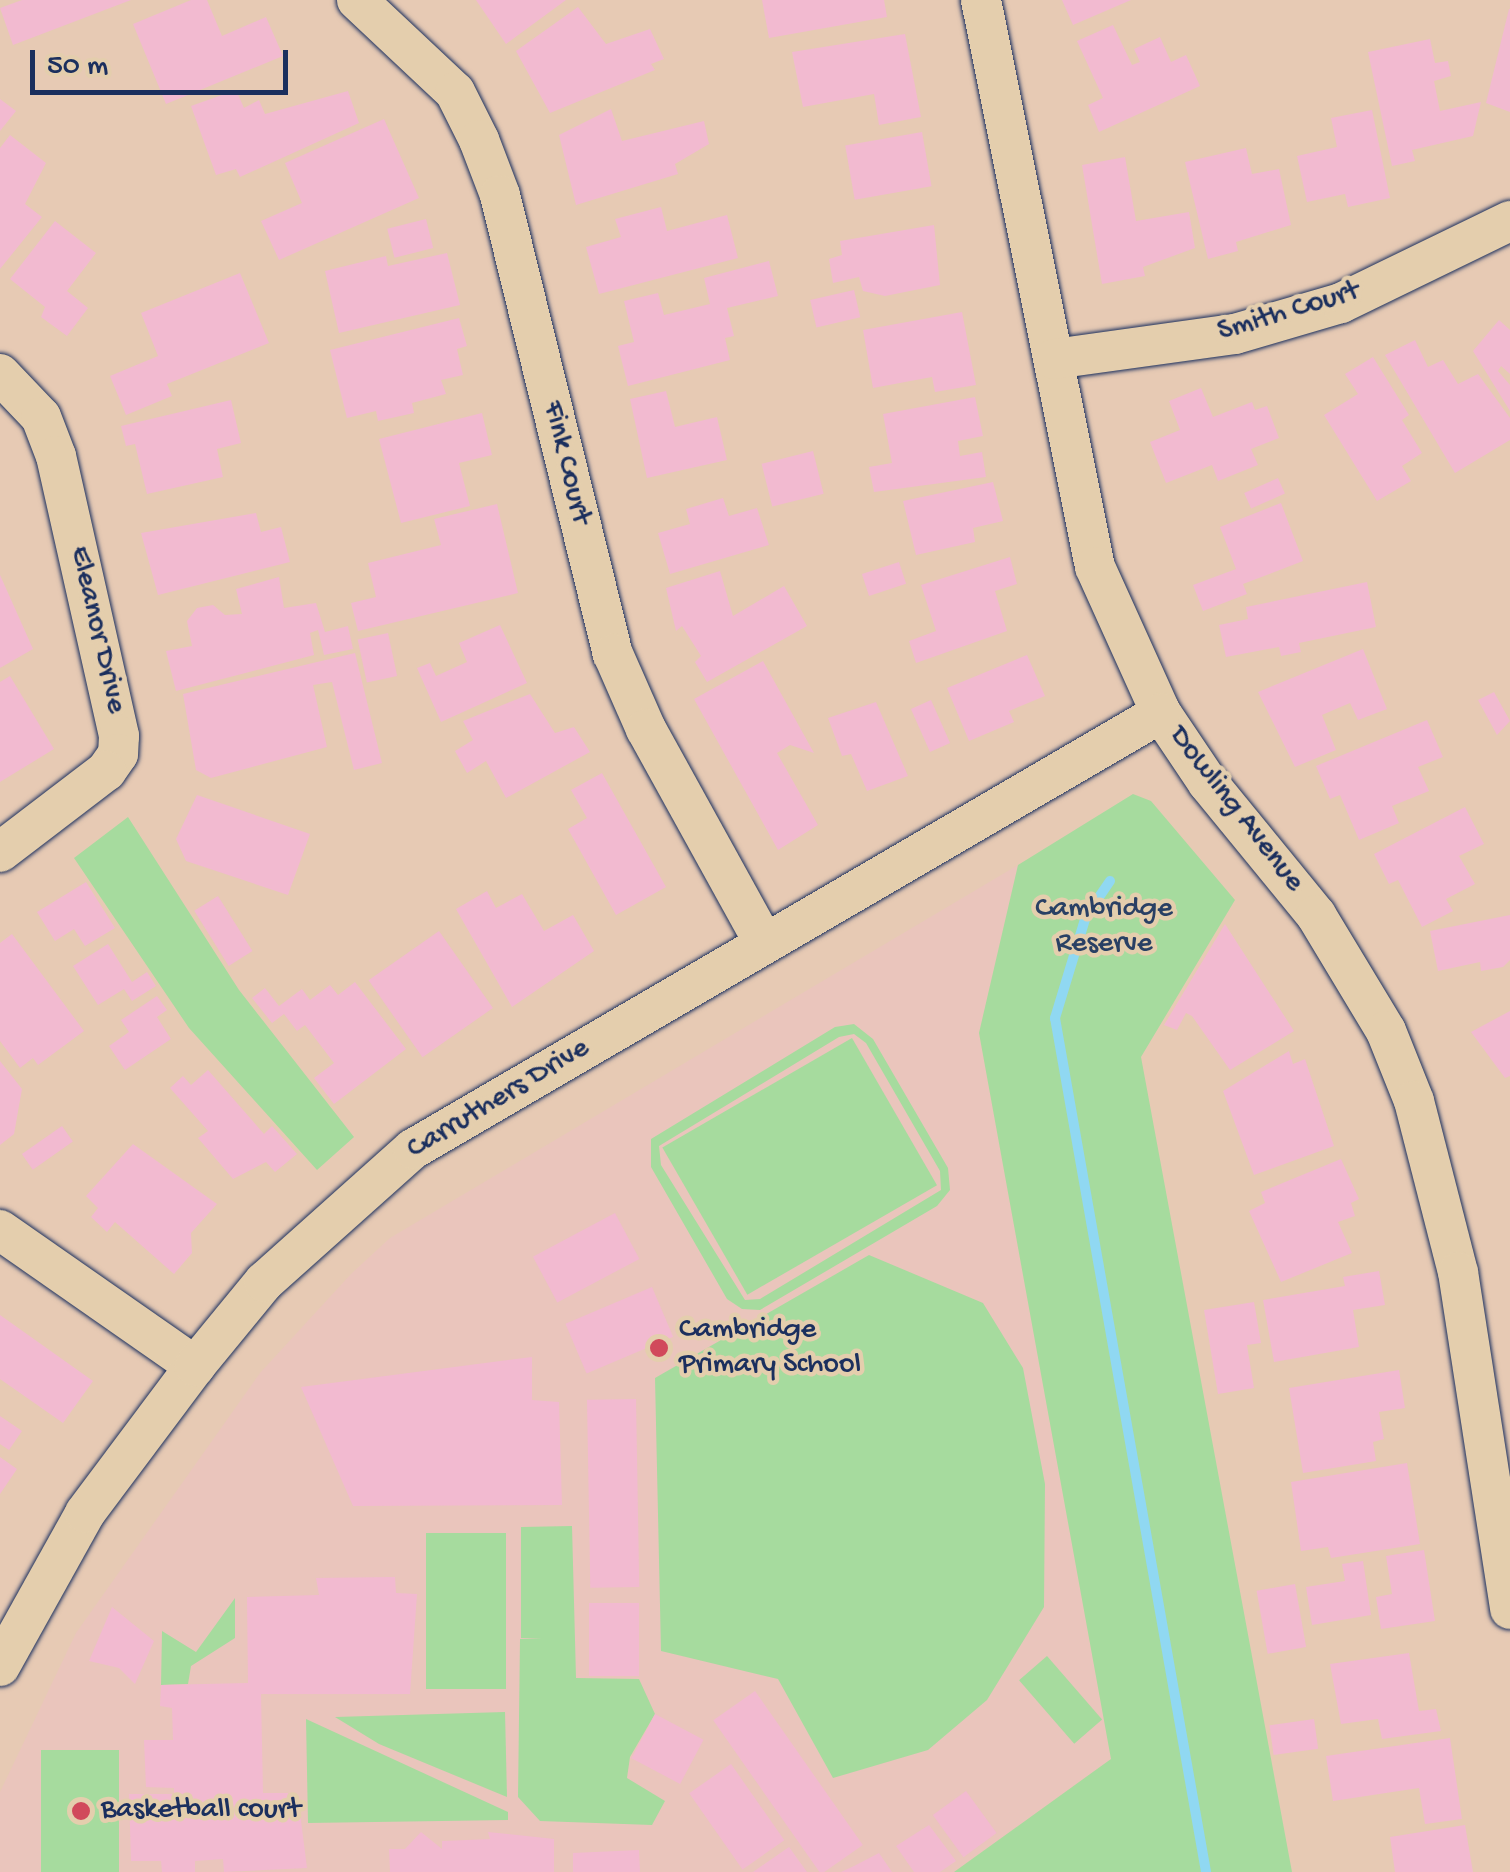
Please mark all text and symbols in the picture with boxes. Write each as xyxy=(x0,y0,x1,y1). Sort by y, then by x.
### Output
scale bar xyxy=(35,30,292,92)
text: 50 m xyxy=(47,50,108,85)
street label: Smith Court xyxy=(1214,274,1364,352)
street label: Fink Court xyxy=(532,398,598,528)
street label: Eleanor Drive xyxy=(59,543,133,717)
street label: Dowling Avenue xyxy=(1159,720,1311,900)
park label: Cambridge Reserve xyxy=(1035,892,1173,962)
street label: Carruthers Drive xyxy=(401,1031,597,1169)
place label: Cambridge Primary School xyxy=(679,1313,861,1384)
marker: Cambridge Primary School xyxy=(648,1337,670,1359)
place label: Basketball court xyxy=(101,1793,301,1829)
marker: Basketball court xyxy=(70,1800,92,1822)

